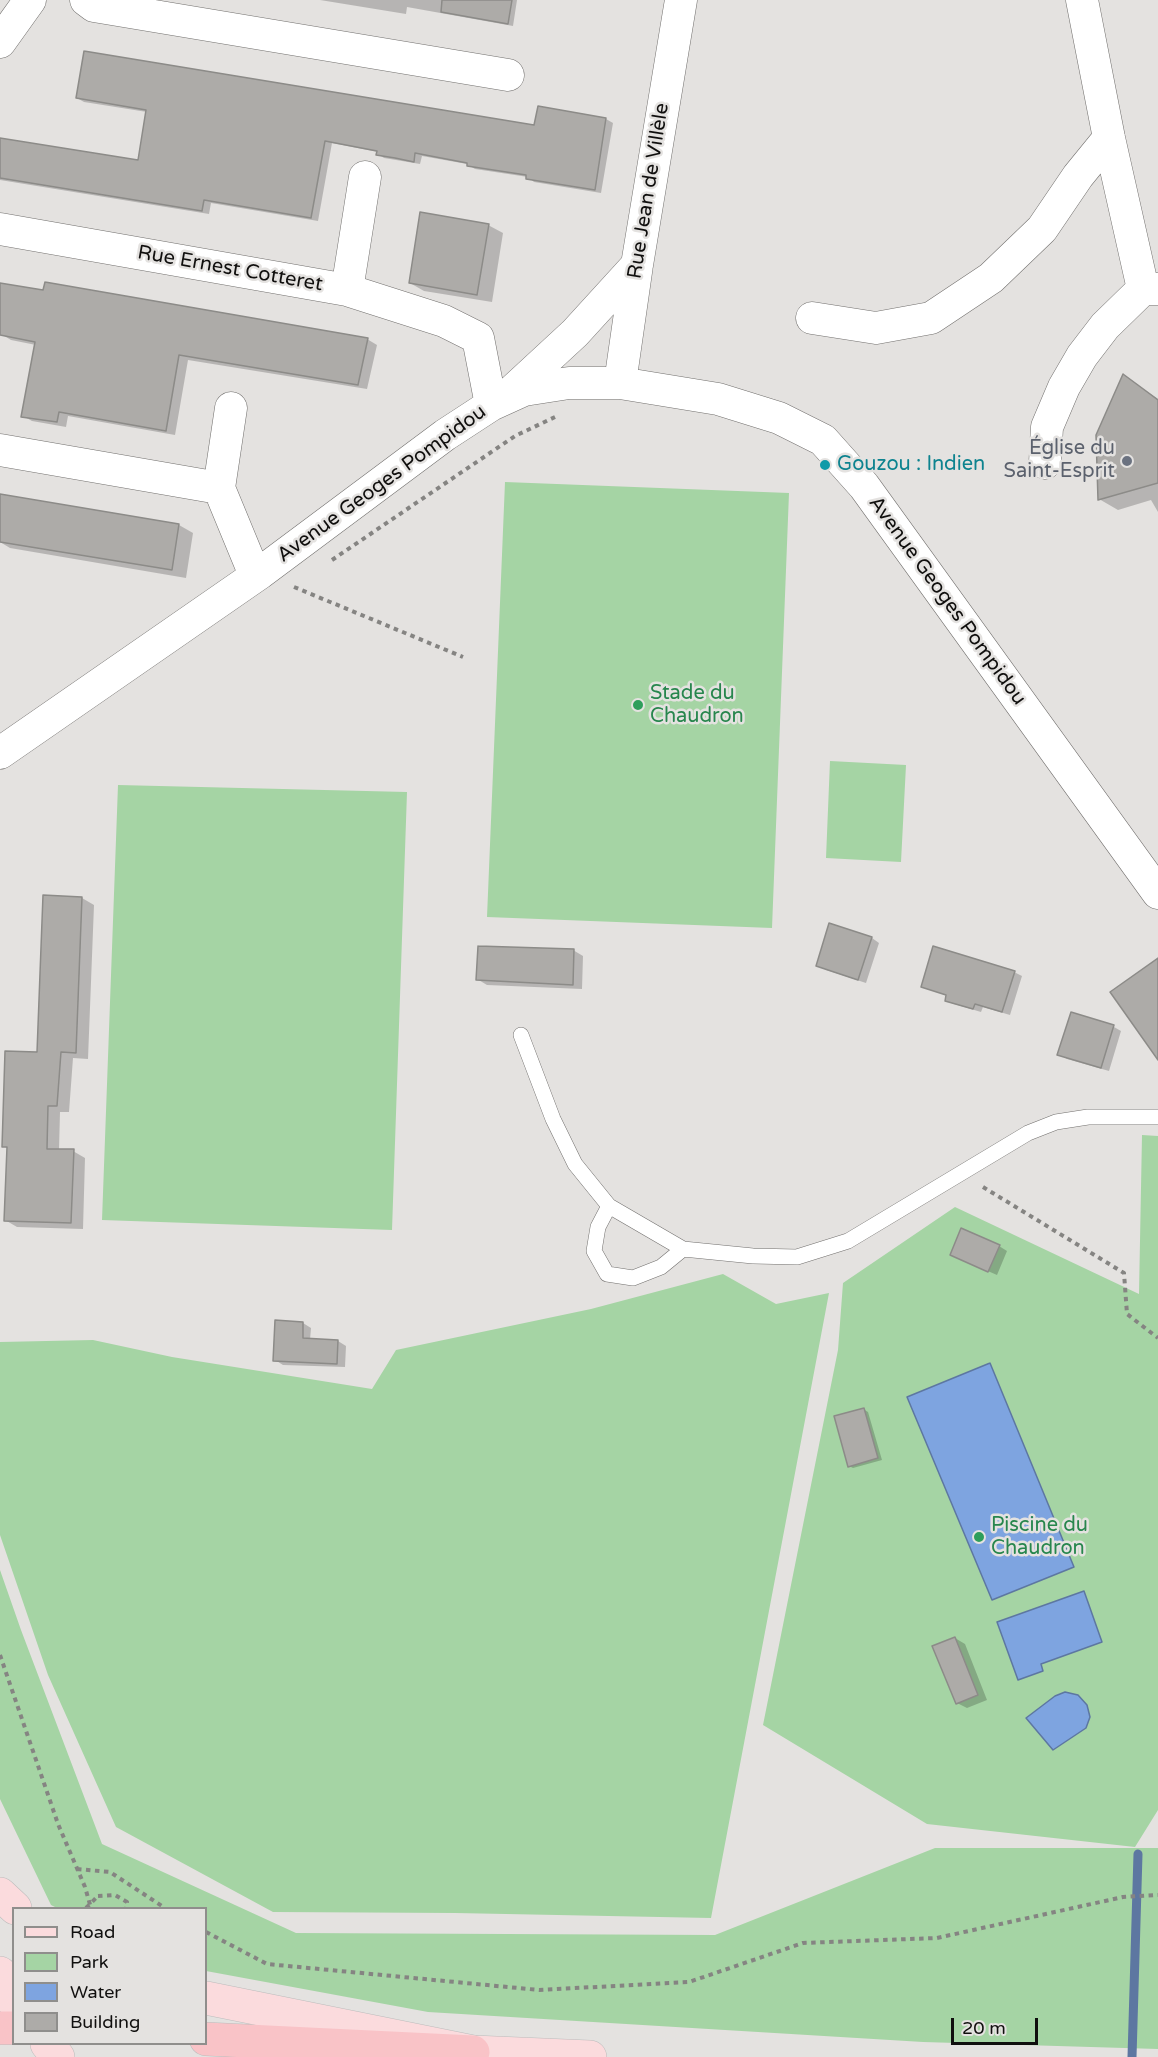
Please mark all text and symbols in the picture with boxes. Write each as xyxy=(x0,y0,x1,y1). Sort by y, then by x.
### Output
street label: Rue Jean de Villèle xyxy=(623,101,675,281)
street label: Rue Ernest Cotteret xyxy=(136,241,324,297)
street label: Avenue Geoges Pompidou xyxy=(273,400,491,568)
place label: Église du Saint-Esprit xyxy=(1004,437,1115,484)
place label: Gouzou : Indien xyxy=(837,453,985,477)
marker: Église du Saint-Esprit xyxy=(1120,454,1134,468)
marker: Gouzou : Indien xyxy=(818,458,832,472)
street label: Avenue Geoges Pompidou xyxy=(863,492,1031,710)
place label: Stade du Chaudron xyxy=(650,682,744,729)
marker: Stade du Chaudron xyxy=(631,698,645,712)
place label: Piscine du Chaudron xyxy=(991,1514,1088,1561)
marker: Piscine du Chaudron xyxy=(972,1530,986,1544)
legend xyxy=(12,1907,207,2045)
text: Road xyxy=(70,1921,115,1943)
text: Park xyxy=(70,1951,108,1973)
text: Water xyxy=(70,1981,121,2003)
scale bar xyxy=(954,2006,1041,2044)
text: Building xyxy=(70,2011,140,2033)
text: 20 m xyxy=(962,2017,1006,2039)

